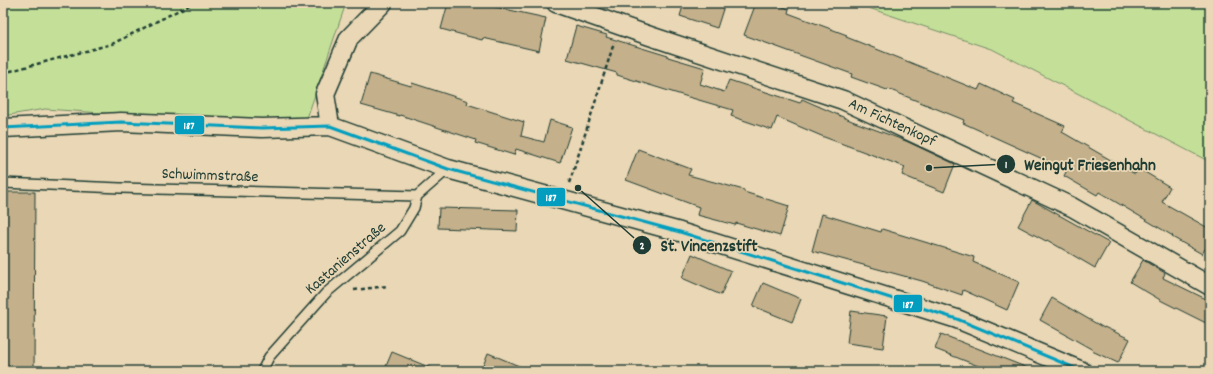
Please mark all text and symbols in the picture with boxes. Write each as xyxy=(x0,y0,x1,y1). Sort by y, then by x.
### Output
street label: Am Fichtenkopf xyxy=(844,93,940,153)
line badge: 187 xyxy=(174,115,205,135)
text: 187 xyxy=(183,119,195,135)
callout: Weingut Friesenhahn xyxy=(996,150,1163,179)
text: Weingut Friesenhahn xyxy=(1024,155,1156,179)
text: 1 xyxy=(1005,157,1008,174)
street label: Schwimmstraße xyxy=(161,163,259,189)
line badge: 187 xyxy=(536,187,566,207)
text: 187 xyxy=(545,191,557,207)
street label: Kastanienstraße xyxy=(301,217,391,301)
callout: St. Vincenzstift xyxy=(632,230,765,259)
text: St. Vincenzstift xyxy=(660,236,758,260)
text: 2 xyxy=(639,238,645,255)
line badge: 187 xyxy=(893,294,923,313)
text: 187 xyxy=(902,298,914,314)

